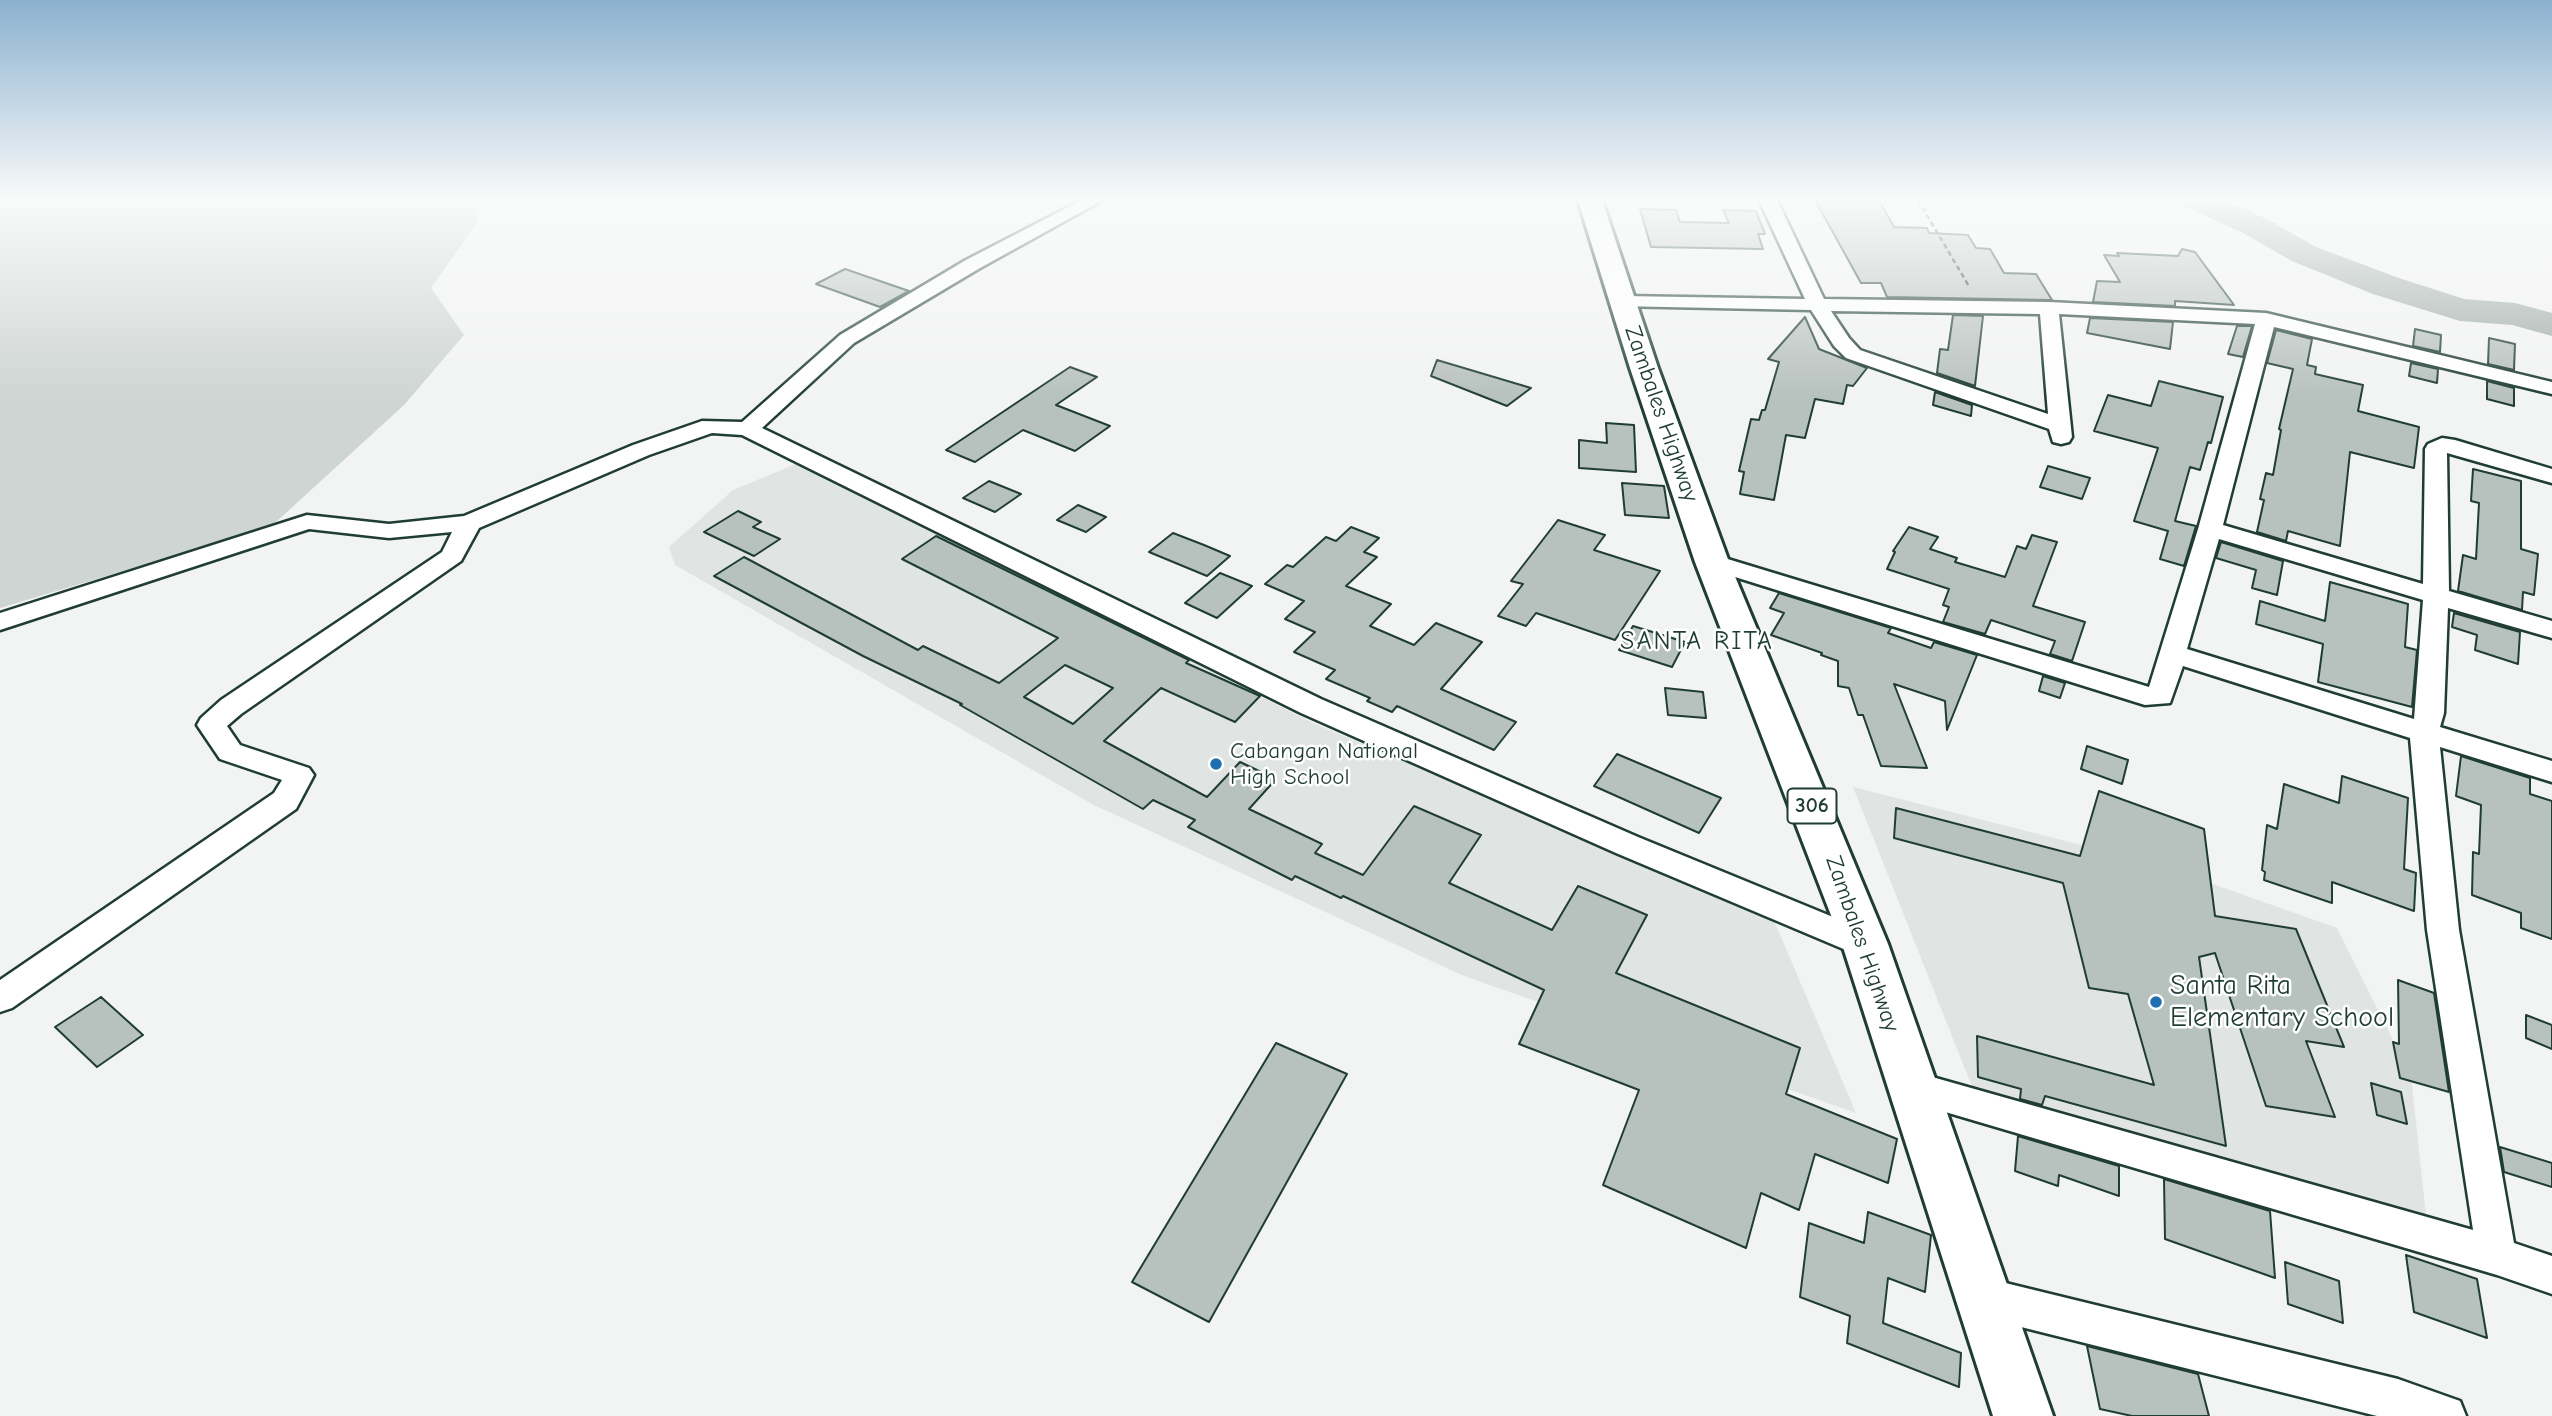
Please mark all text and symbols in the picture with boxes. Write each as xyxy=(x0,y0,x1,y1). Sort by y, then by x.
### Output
street label: Zambales Highway xyxy=(1618,322,1704,506)
district label: SANTA RITA xyxy=(1621,626,1773,658)
place label: Cabangan National High School xyxy=(1230,737,1418,791)
marker: Cabangan National High School xyxy=(1208,756,1224,772)
road number: 306 xyxy=(1787,788,1836,824)
street label: Zambales Highway xyxy=(1819,852,1905,1036)
place label: Santa Rita Elementary School xyxy=(2170,969,2394,1035)
marker: Santa Rita Elementary School xyxy=(2148,994,2164,1010)

